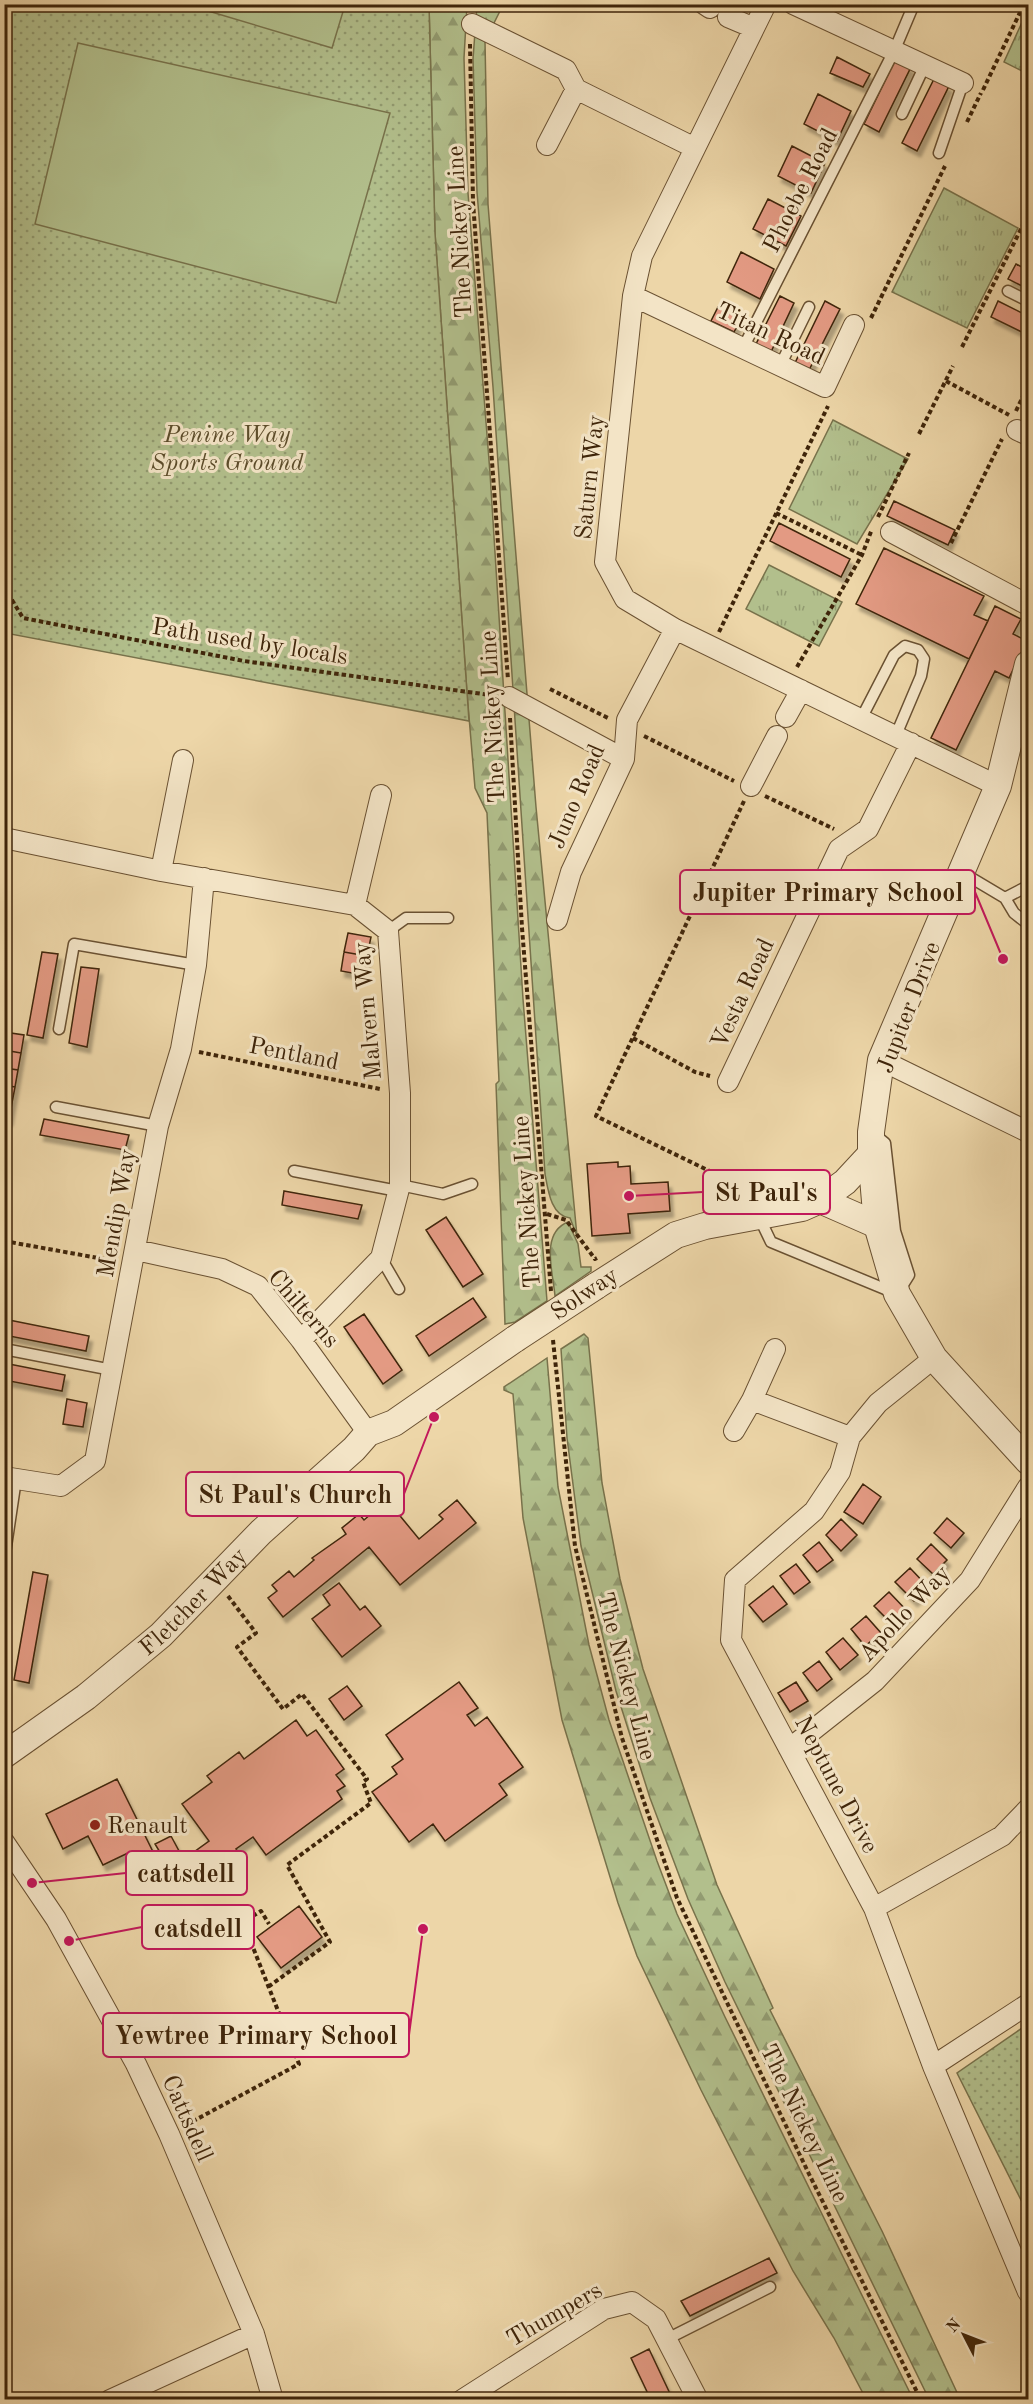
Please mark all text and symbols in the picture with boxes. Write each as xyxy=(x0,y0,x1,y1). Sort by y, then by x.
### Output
street label: Phoebe Road xyxy=(760,125,843,257)
street label: The Nickey Line xyxy=(444,145,478,319)
street label: Titan Road xyxy=(712,299,828,370)
street label: Saturn Way xyxy=(573,413,610,541)
park label: Penine Way Sports Ground xyxy=(150,424,304,476)
street label: Path used by locals xyxy=(150,616,349,670)
street label: The Nickey Line xyxy=(477,630,511,804)
street label: Juno Road xyxy=(545,741,611,852)
callout: Jupiter Primary School xyxy=(680,870,975,914)
text: Jupiter Primary School xyxy=(693,881,963,907)
street label: Vesta Road xyxy=(708,935,780,1052)
street label: Jupiter Drive xyxy=(874,939,946,1077)
street label: Malvern Way xyxy=(351,941,387,1081)
street label: Pentland xyxy=(247,1034,341,1075)
street label: The Nickey Line xyxy=(510,1115,546,1289)
street label: Mendip Way xyxy=(95,1147,141,1280)
callout: St Paul's xyxy=(703,1170,830,1214)
text: St Paul's xyxy=(715,1181,817,1207)
street label: Solway xyxy=(547,1263,623,1326)
street label: Chilterns xyxy=(262,1266,343,1353)
callout: St Paul's Church xyxy=(186,1472,404,1516)
text: St Paul's Church xyxy=(198,1483,392,1509)
street label: Fletcher Way xyxy=(136,1544,253,1661)
street label: Apollo Way xyxy=(855,1561,956,1667)
street label: The Nickey Line xyxy=(591,1590,659,1763)
street label: Neptune Drive xyxy=(789,1712,881,1857)
place label: Renault xyxy=(107,1815,188,1839)
marker: Renault xyxy=(88,1818,102,1832)
callout: cattsdell xyxy=(126,1851,247,1895)
text: cattsdell xyxy=(137,1862,235,1888)
callout: catsdell xyxy=(142,1905,254,1949)
text: catsdell xyxy=(154,1917,242,1943)
callout: Yewtree Primary School xyxy=(103,2013,409,2057)
text: Yewtree Primary School xyxy=(115,2024,397,2050)
street label: The Nickey Line xyxy=(755,2041,852,2207)
street label: Cattsdell xyxy=(157,2072,216,2166)
street label: Thumpers xyxy=(503,2279,607,2353)
north arrow xyxy=(934,2305,994,2365)
text: N xyxy=(944,2316,965,2336)

